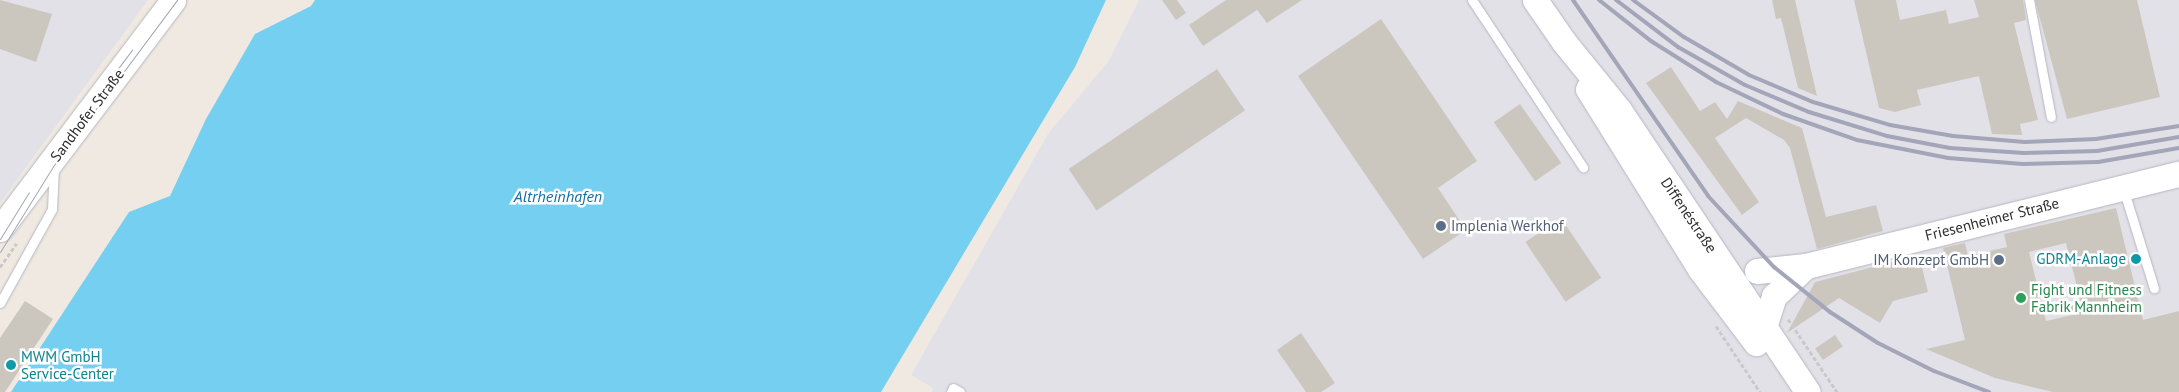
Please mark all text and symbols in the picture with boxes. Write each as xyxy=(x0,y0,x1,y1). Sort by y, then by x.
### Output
street label: Sandhofer Straße xyxy=(46,65,128,165)
street label: Diffenéstraße xyxy=(1657,174,1721,256)
water label: Altrheinhafen xyxy=(514,186,602,206)
street label: Friesenheimer Straße xyxy=(1923,194,2061,244)
place label: Implenia Werkhof xyxy=(1451,217,1564,235)
marker: Implenia Werkhof xyxy=(1435,220,1447,232)
place label: GDRM-Anlage xyxy=(2036,250,2126,268)
place label: IM Konzept GmbH xyxy=(1873,251,1989,269)
marker: GDRM-Anlage xyxy=(2130,253,2142,265)
marker: IM Konzept GmbH xyxy=(1993,254,2005,266)
place label: Fight und Fitness Fabrik Mannheim xyxy=(2031,280,2142,315)
marker: Fight und Fitness Fabrik Mannheim xyxy=(2015,292,2027,304)
place label: MWM GmbH Service-Center xyxy=(21,347,114,382)
marker: MWM GmbH Service-Center xyxy=(5,359,17,371)

